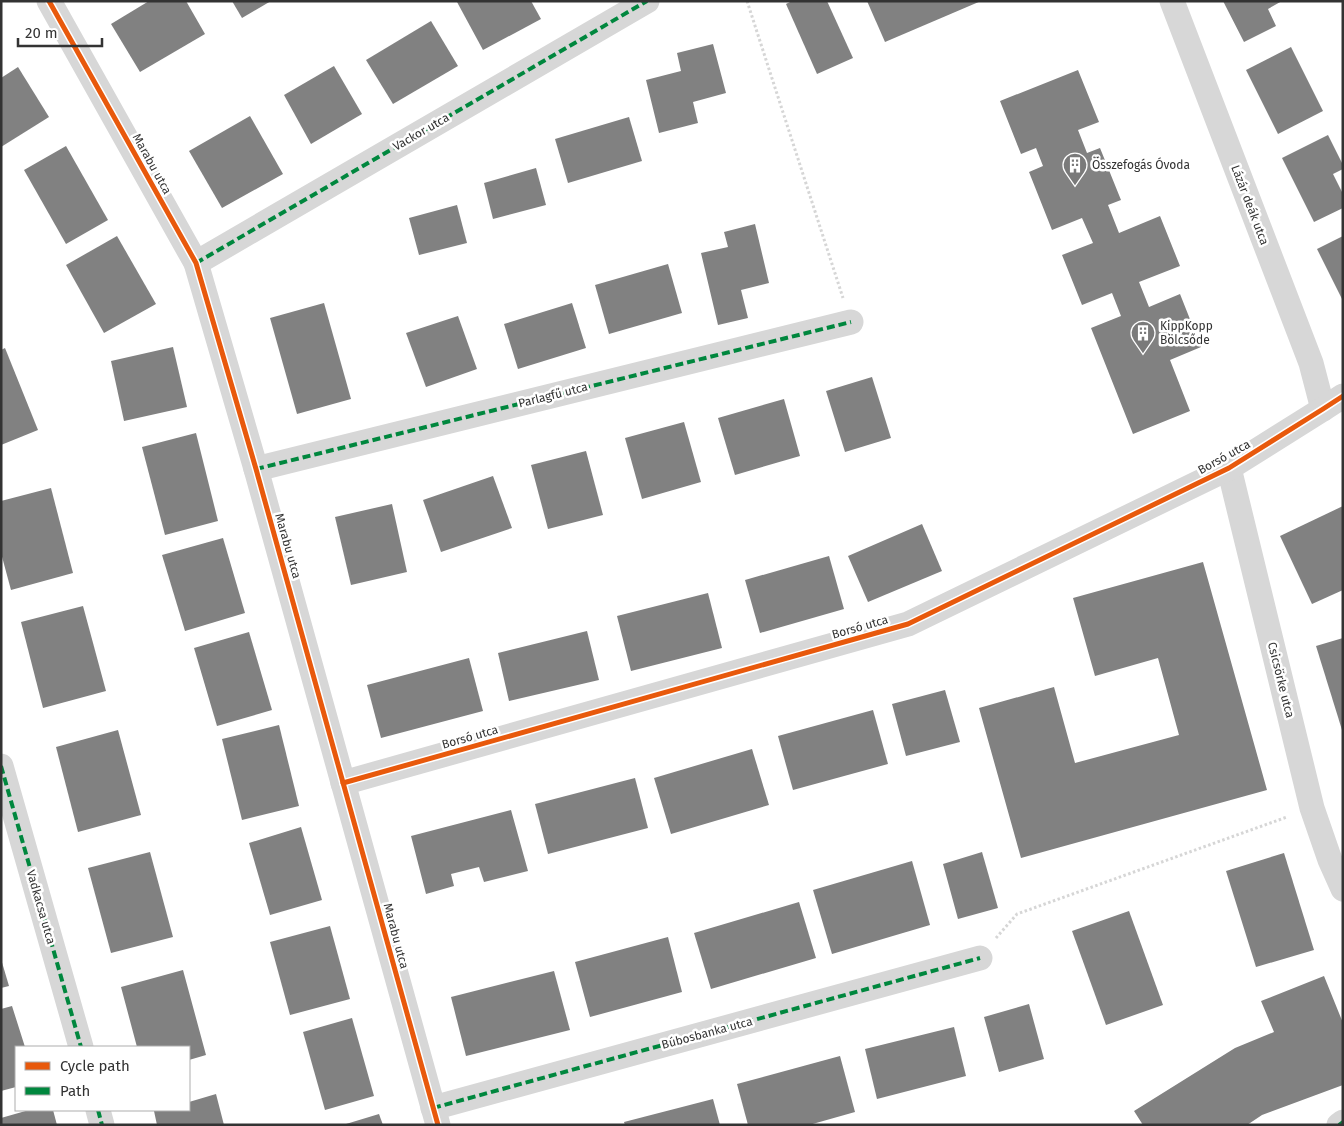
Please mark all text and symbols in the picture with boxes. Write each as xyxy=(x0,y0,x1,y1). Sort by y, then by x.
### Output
scale bar xyxy=(18,15,101,47)
text: 20 m xyxy=(25,24,58,42)
street label: Vackor utca xyxy=(390,110,452,154)
street label: Marabu utca xyxy=(130,131,174,197)
building icon: Összefogás Óvoda xyxy=(1062,152,1088,186)
place label: Összefogás Óvoda xyxy=(1092,156,1190,172)
street label: Lázár deák utca xyxy=(1228,163,1272,247)
place label: KippKopp Bölcsőde xyxy=(1160,319,1213,347)
building icon: KippKopp Bölcsőde xyxy=(1130,320,1156,354)
street label: Parlagfű utca xyxy=(517,380,589,410)
street label: Borsó utca xyxy=(1195,437,1253,477)
street label: Marabu utca xyxy=(272,512,304,580)
street label: Borsó utca xyxy=(830,612,890,642)
street label: Csicsörke utca xyxy=(1265,641,1297,719)
street label: Borsó utca xyxy=(440,722,500,752)
street label: Vadkacsa utca xyxy=(24,868,58,946)
street label: Marabu utca xyxy=(381,902,411,970)
street label: Búbosbanka utca xyxy=(660,1014,754,1052)
legend xyxy=(15,1046,190,1111)
text: Cycle path xyxy=(60,1057,130,1075)
text: Path xyxy=(60,1082,90,1100)

